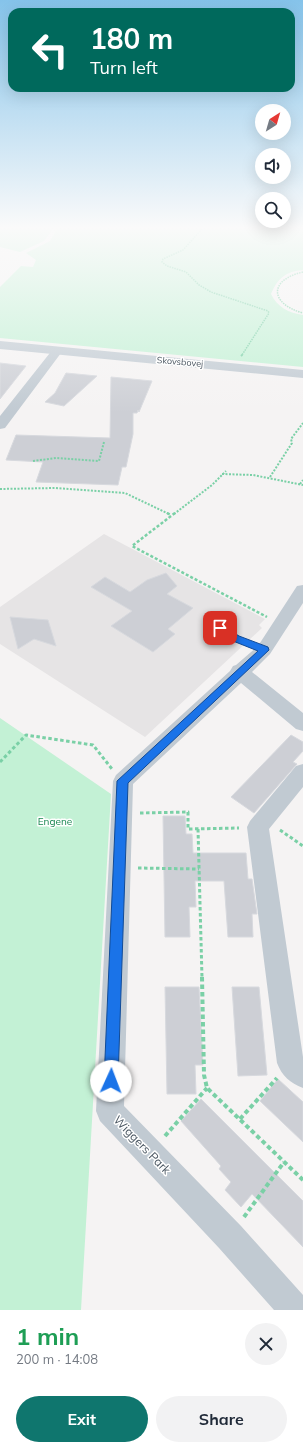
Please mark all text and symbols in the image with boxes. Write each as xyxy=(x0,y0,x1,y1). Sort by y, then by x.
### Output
text: 180 m xyxy=(90,21,173,56)
icon: left xyxy=(24,24,76,76)
text: Turn left xyxy=(90,56,158,79)
north arrow xyxy=(255,104,291,140)
map controls xyxy=(255,104,291,228)
button: sound xyxy=(255,148,291,184)
button: search xyxy=(255,192,291,228)
street label: Skovsbovej xyxy=(156,354,204,369)
pin xyxy=(203,611,237,645)
icon: arrive xyxy=(209,617,231,639)
park label: Engene xyxy=(38,815,72,828)
position arrow xyxy=(90,1060,132,1102)
street label: Wiggers Park xyxy=(111,1112,175,1178)
text: 1 min xyxy=(16,1321,79,1351)
button: close xyxy=(245,1323,287,1365)
text: 200 m · 14:08 xyxy=(16,1351,98,1367)
button: Exit xyxy=(16,1396,148,1442)
button: Share xyxy=(156,1396,287,1442)

